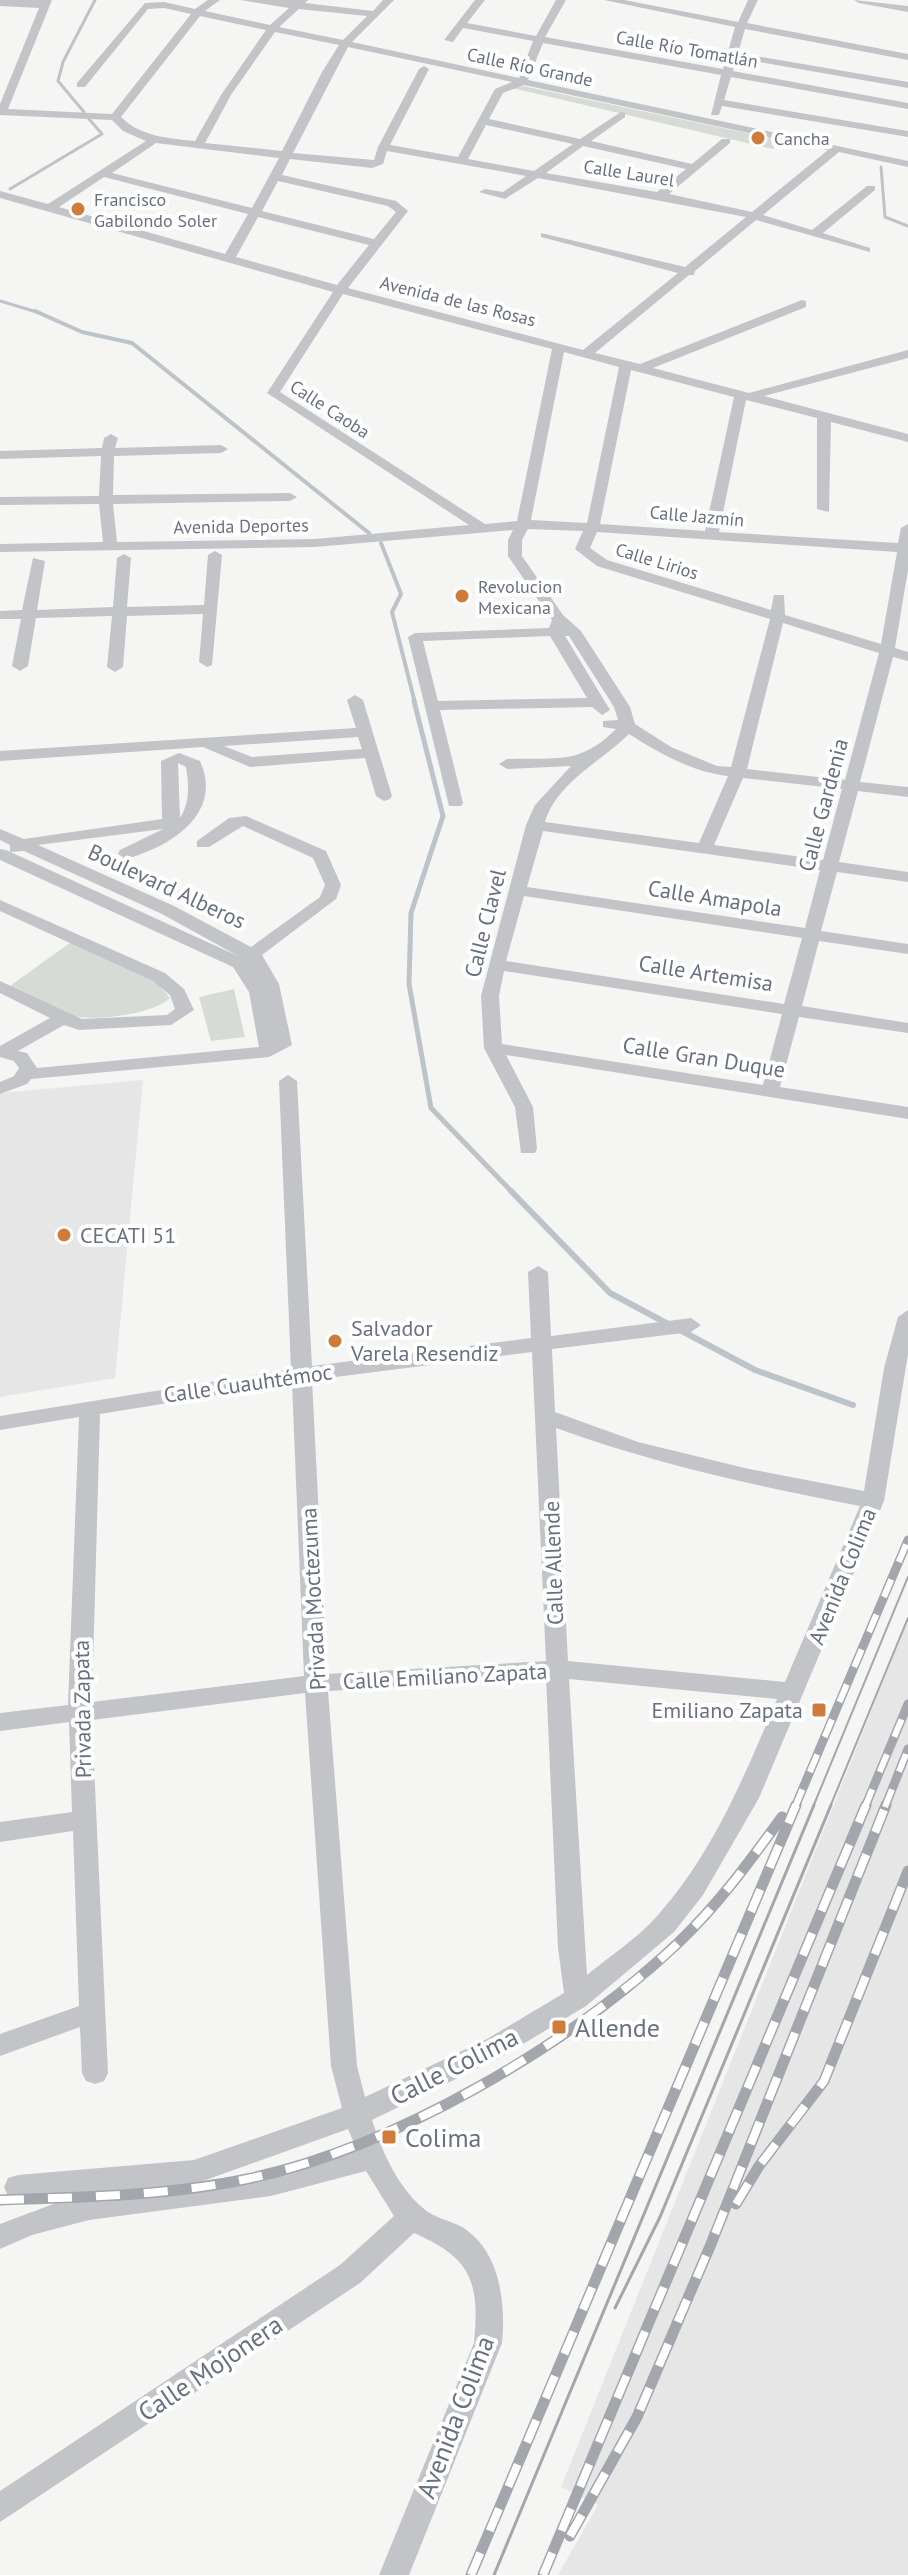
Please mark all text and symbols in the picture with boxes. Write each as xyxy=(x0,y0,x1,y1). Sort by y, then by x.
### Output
street label: Calle Río Tomatlán xyxy=(614,25,760,73)
street label: Calle Río Grande xyxy=(465,42,595,92)
place label: Cancha xyxy=(774,127,830,150)
marker: Cancha xyxy=(749,129,767,147)
street label: Calle Laurel xyxy=(582,154,677,192)
place label: Francisco Gabilondo Soler xyxy=(94,188,217,232)
marker: Francisco Gabilondo Soler xyxy=(69,200,87,218)
street label: Avenida de las Rosas xyxy=(378,271,538,331)
street label: Calle Caoba xyxy=(286,375,374,443)
street label: Calle Jazmín xyxy=(649,500,745,532)
street label: Avenida Deportes xyxy=(173,513,309,539)
street label: Calle Lirios xyxy=(613,537,701,585)
place label: Revolucion Mexicana xyxy=(478,575,562,619)
marker: Revolucion Mexicana xyxy=(453,587,471,605)
street label: Calle Gardenia xyxy=(792,735,854,875)
street label: Boulevard Alberos xyxy=(84,837,250,935)
street label: Calle Clavel xyxy=(458,865,512,980)
street label: Calle Amapola xyxy=(646,874,784,922)
street label: Calle Artemisa xyxy=(637,949,775,997)
street label: Calle Gran Duque xyxy=(621,1030,787,1084)
place label: CECATI 51 xyxy=(80,1221,176,1249)
marker: CECATI 51 xyxy=(55,1226,73,1244)
place label: Salvador Varela Resendiz xyxy=(350,1314,498,1367)
marker: Salvador Varela Resendiz xyxy=(326,1332,344,1350)
street label: Calle Cuauhtémoc xyxy=(162,1357,334,1409)
street label: Calle Allende xyxy=(537,1500,569,1626)
street label: Avenida Colima xyxy=(802,1504,882,1648)
street label: Privada Moctezuma xyxy=(294,1507,332,1691)
street label: Privada Zapata xyxy=(67,1640,97,1778)
street label: Calle Emiliano Zapata xyxy=(342,1657,548,1695)
place label: Emiliano Zapata xyxy=(651,1696,803,1724)
marker: Emiliano Zapata xyxy=(810,1701,828,1719)
place label: Allende xyxy=(575,2011,660,2044)
marker: Allende xyxy=(550,2018,568,2036)
street label: Calle Colima xyxy=(385,2020,523,2112)
place label: Colima xyxy=(405,2121,481,2154)
marker: Colima xyxy=(380,2128,398,2146)
street label: Calle Mojonera xyxy=(131,2308,289,2428)
street label: Avenida Colima xyxy=(409,2331,501,2503)

